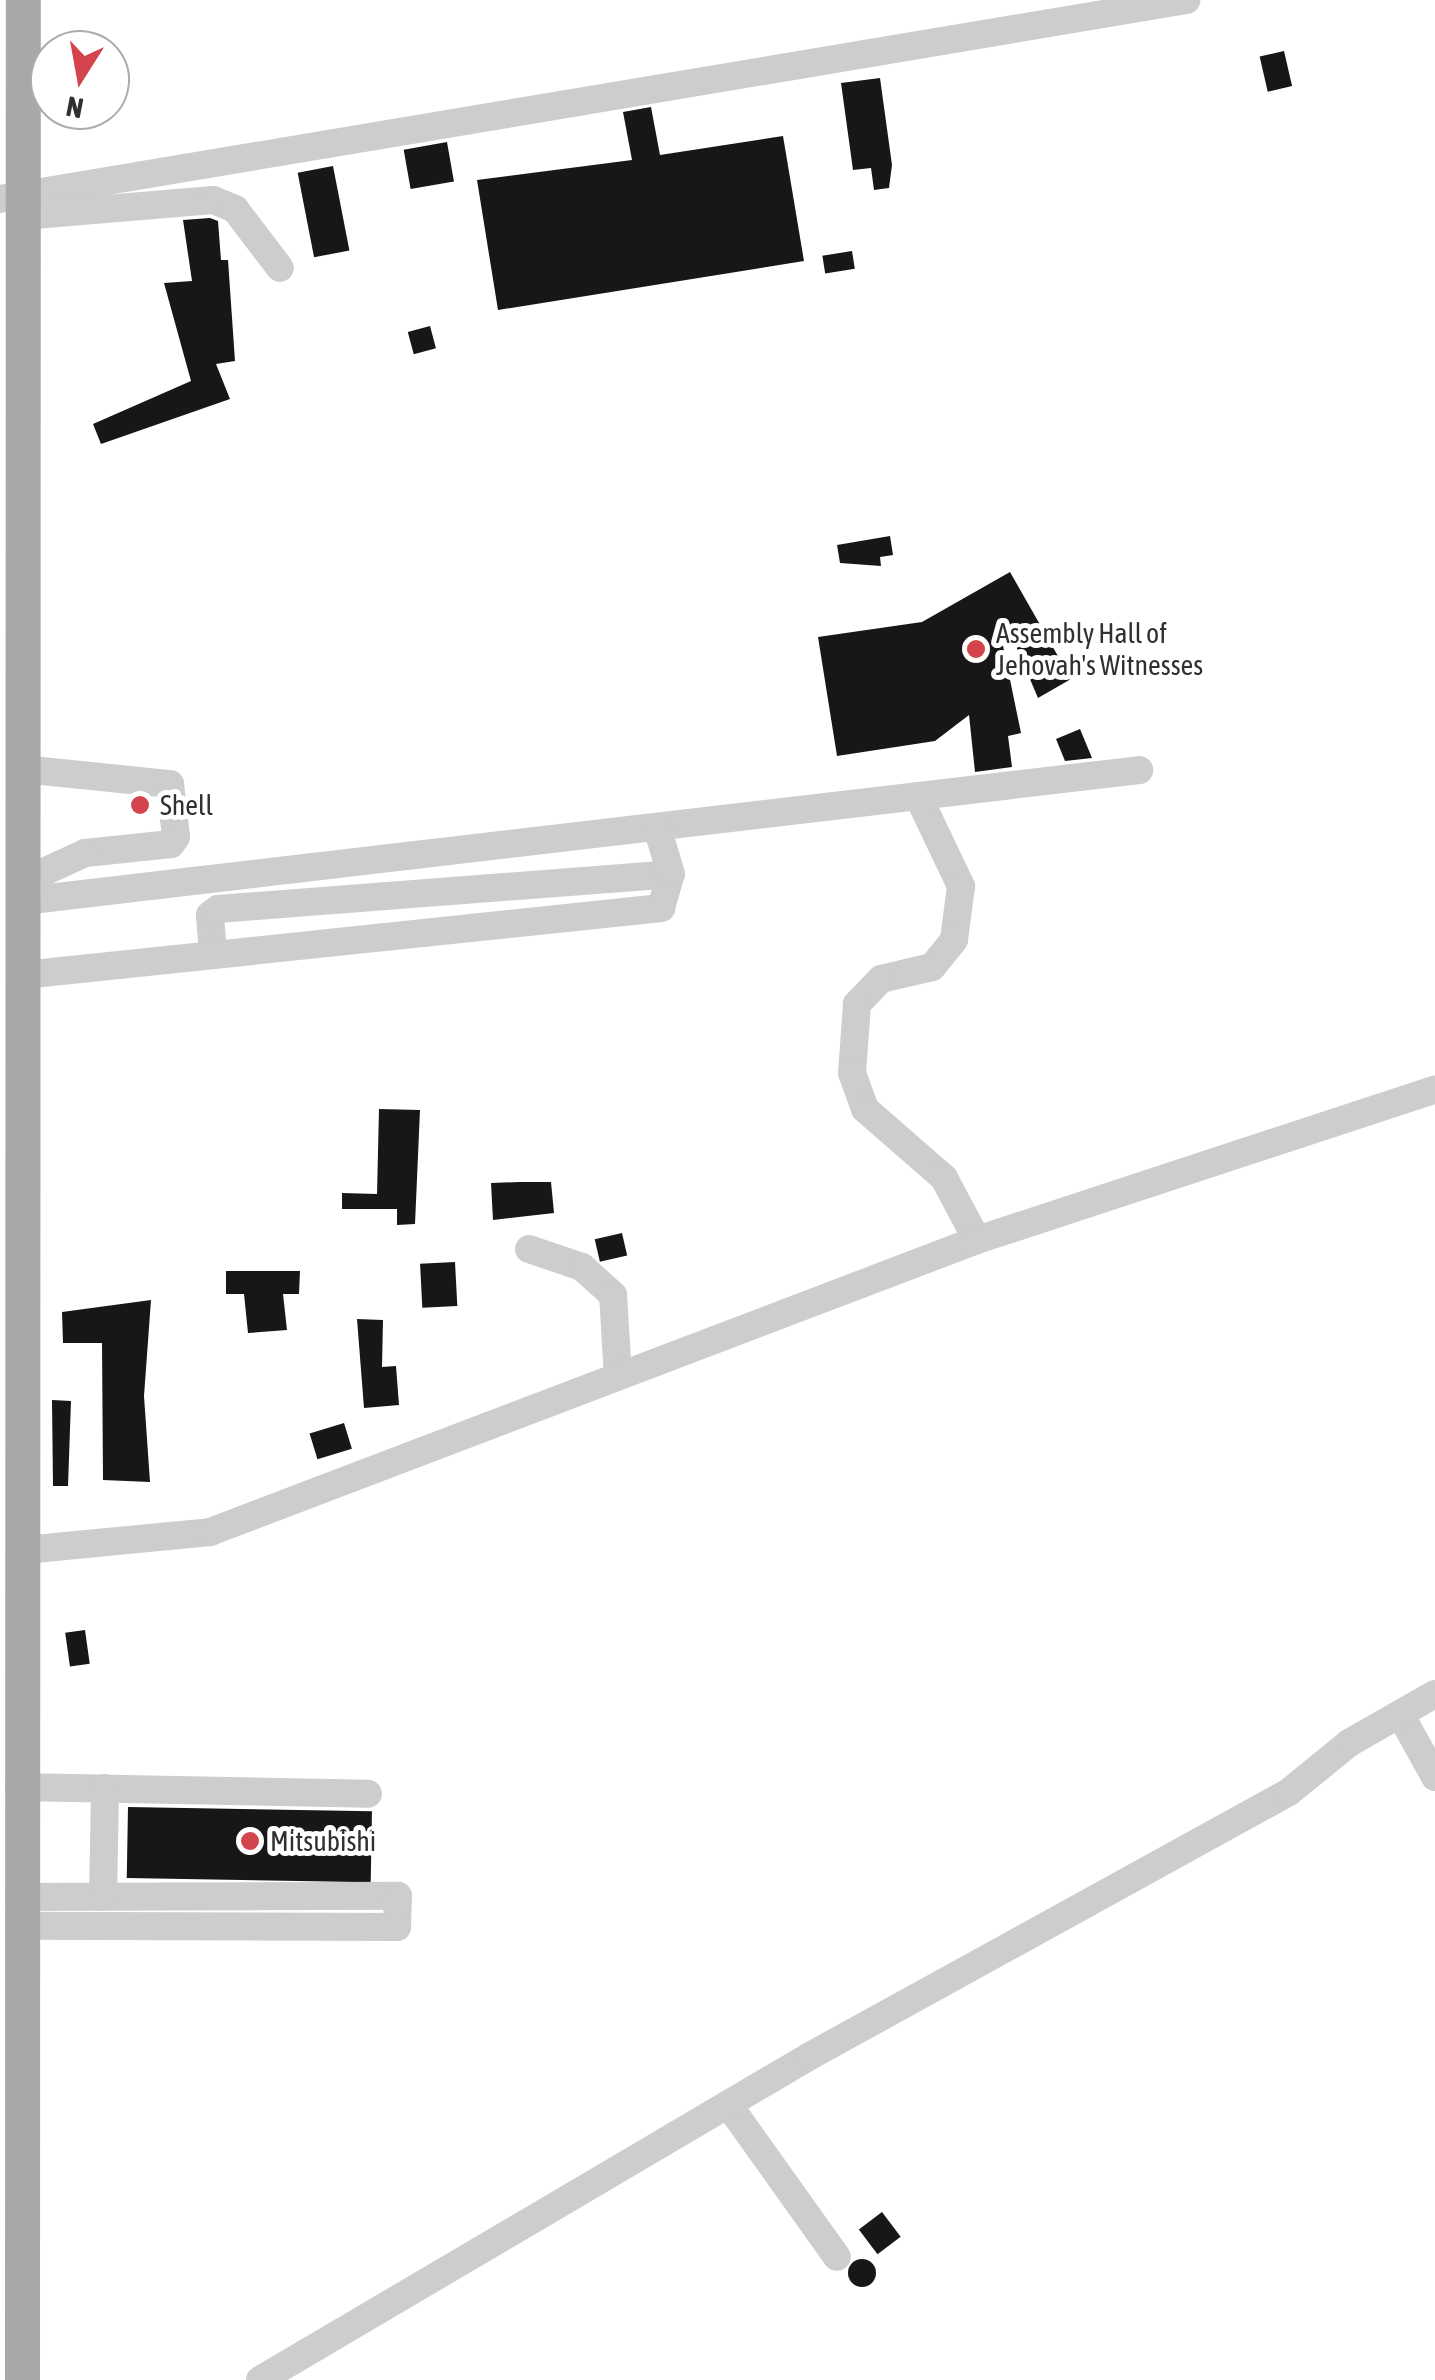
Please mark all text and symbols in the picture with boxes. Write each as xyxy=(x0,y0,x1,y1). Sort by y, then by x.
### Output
north arrow xyxy=(30,30,130,130)
text: N xyxy=(63,90,86,125)
place label: Assembly Hall of Jehovah's Witnesses xyxy=(996,616,1203,682)
marker: Assembly Hall of Jehovah's Witnesses xyxy=(965,638,987,660)
place label: Shell xyxy=(160,788,213,822)
marker: Shell xyxy=(129,794,151,816)
place label: Mitsubishi xyxy=(270,1824,376,1858)
marker: Mitsubishi xyxy=(239,1830,261,1852)

